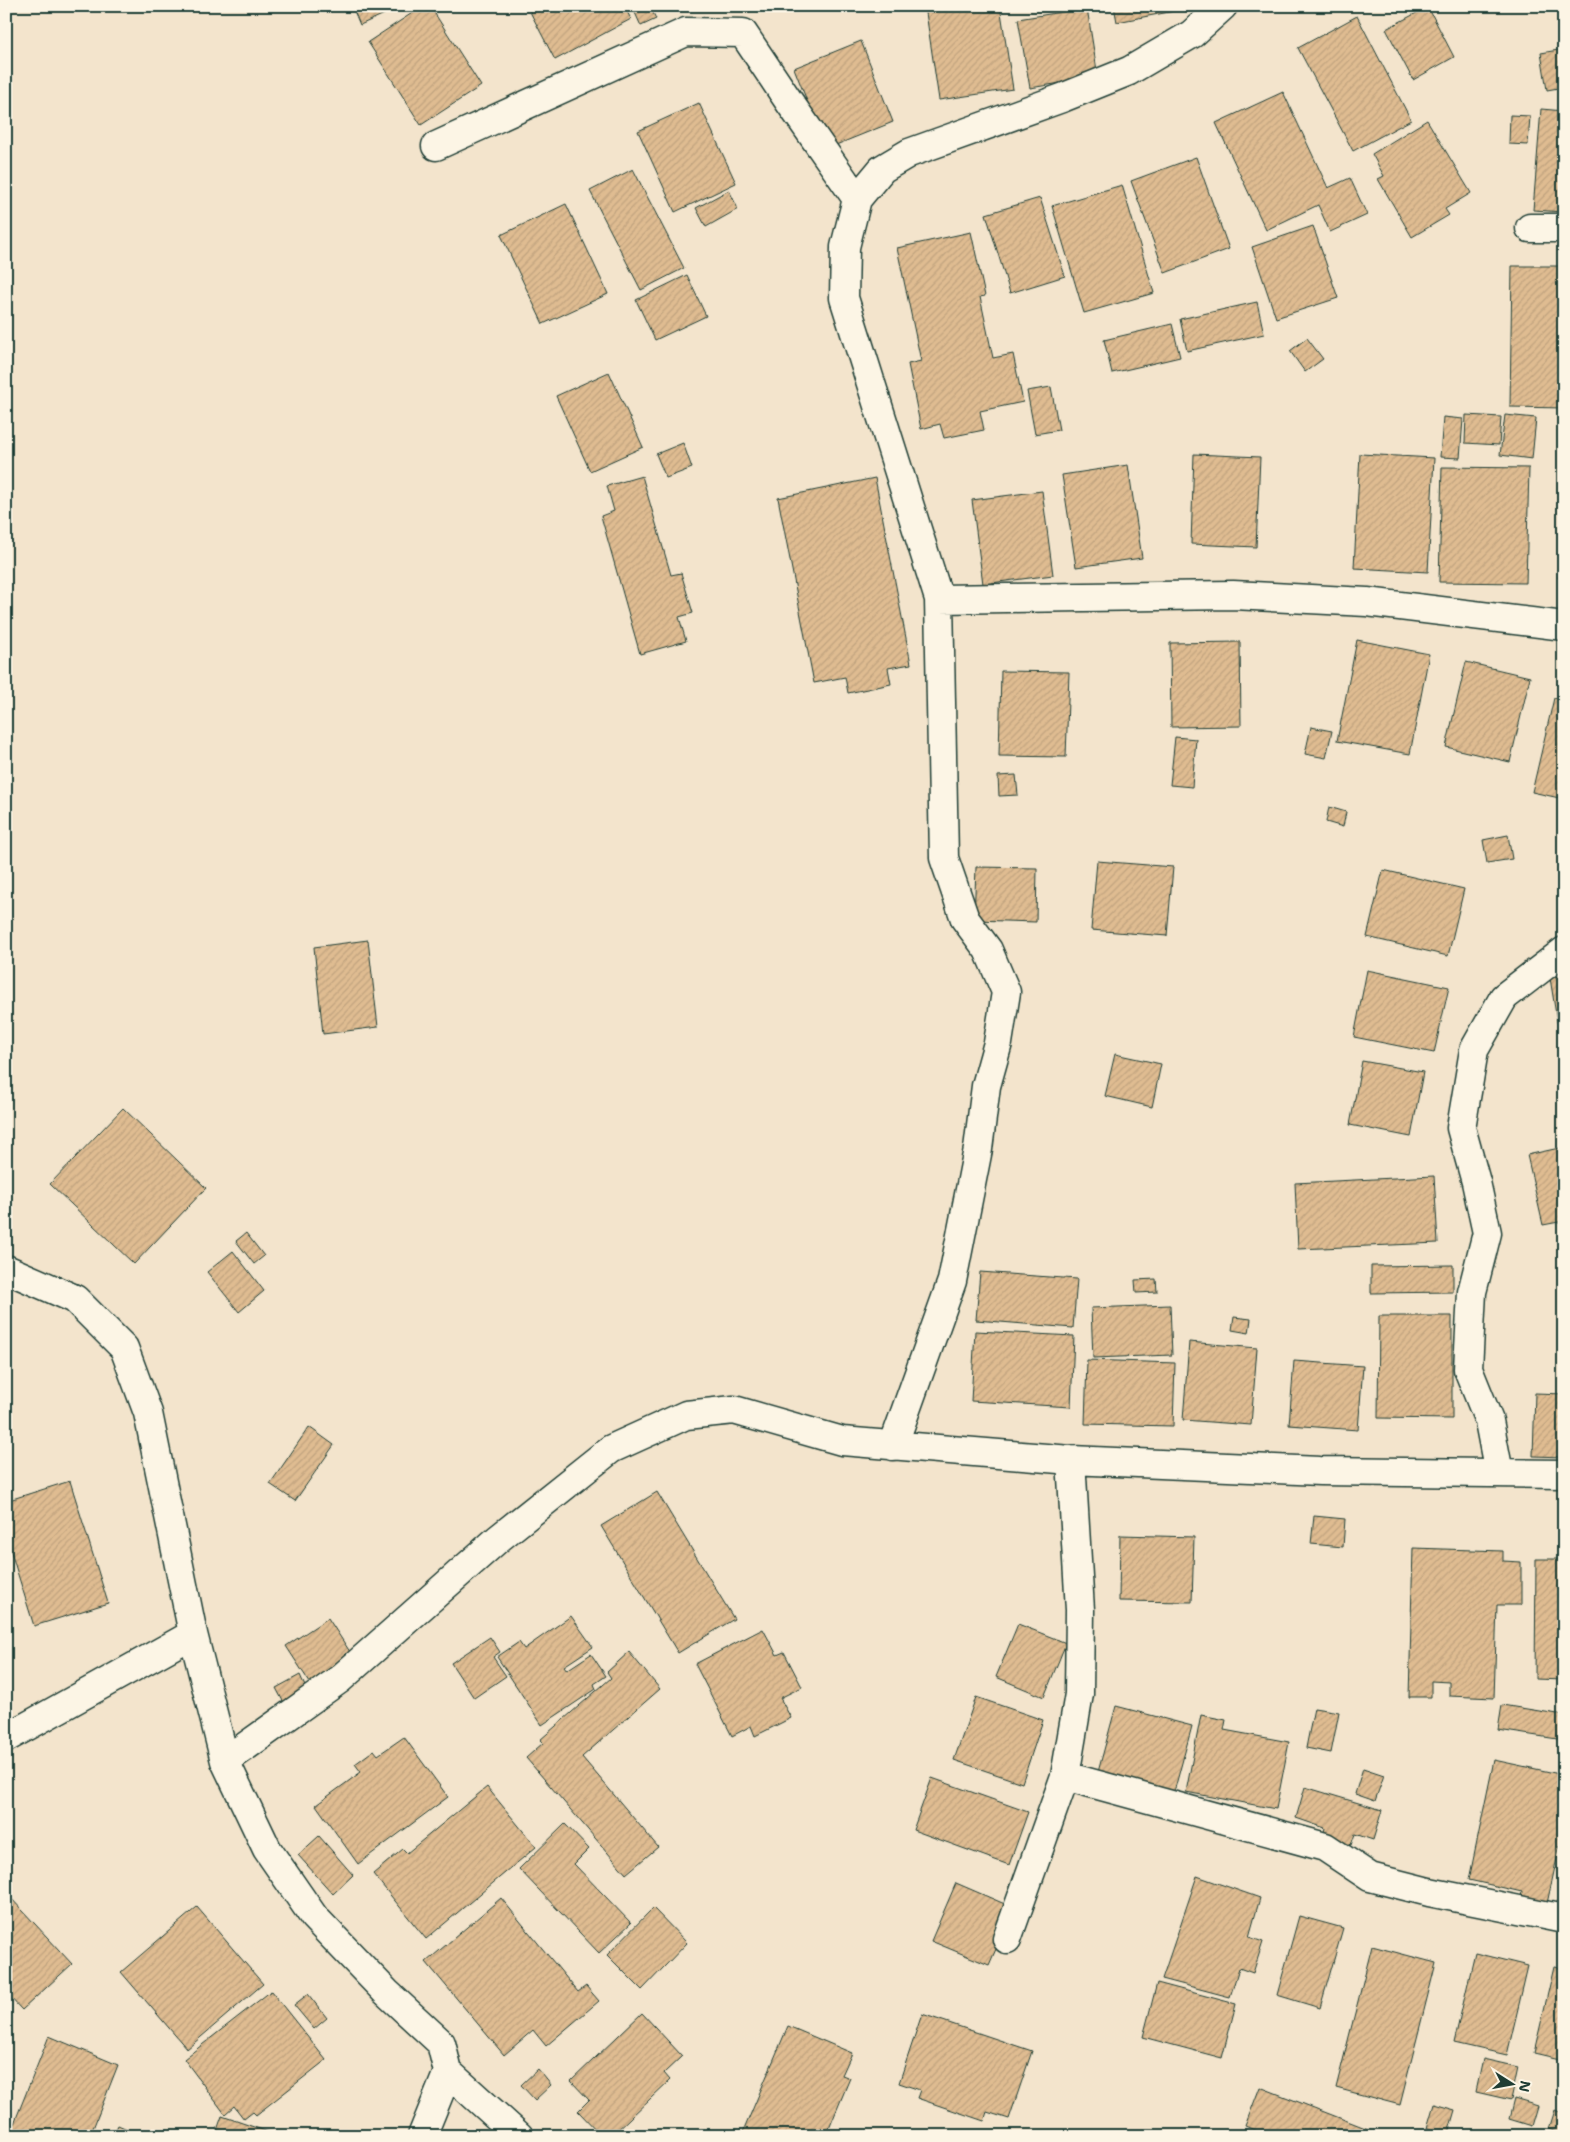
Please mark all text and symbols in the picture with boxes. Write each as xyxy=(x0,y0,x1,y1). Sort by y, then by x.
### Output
north arrow xyxy=(1488,2060,1538,2110)
text: N xyxy=(1515,2079,1535,2094)

